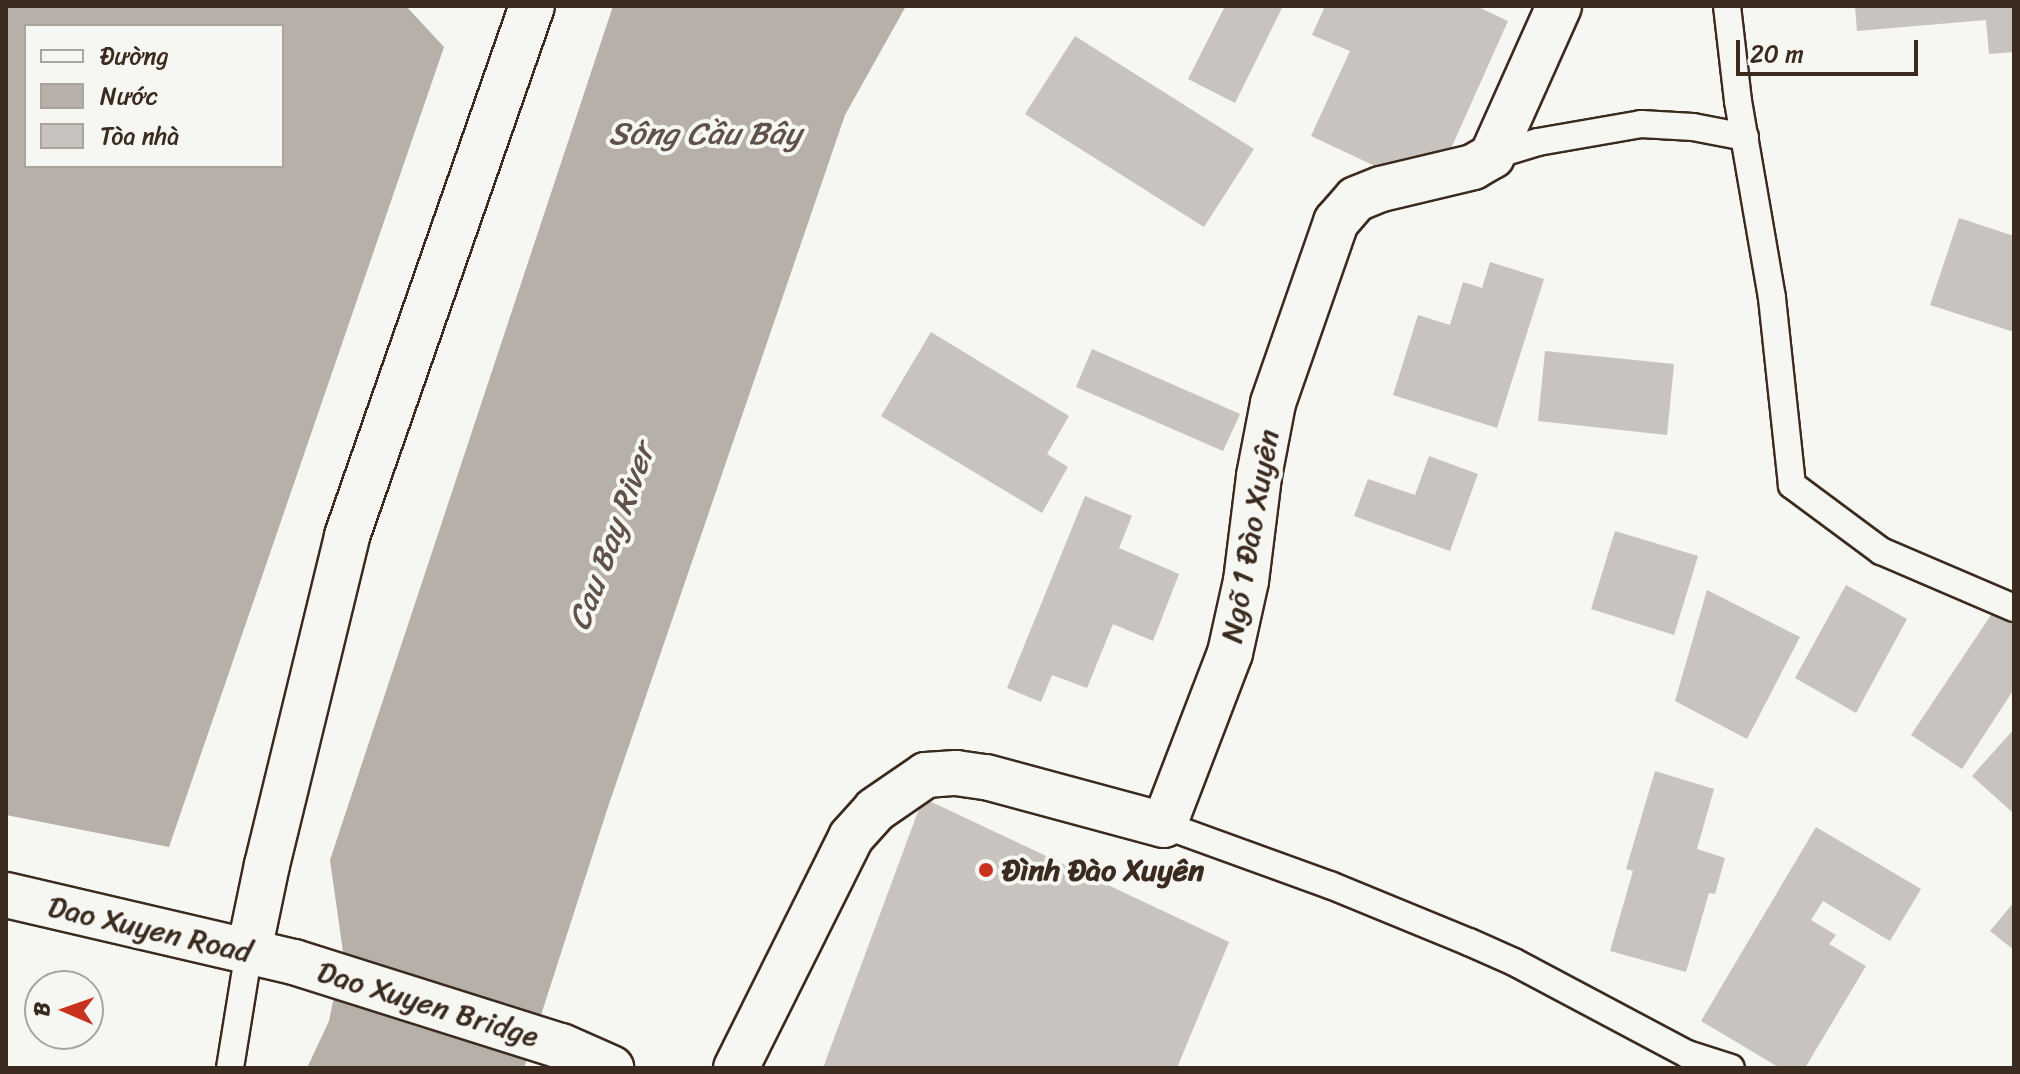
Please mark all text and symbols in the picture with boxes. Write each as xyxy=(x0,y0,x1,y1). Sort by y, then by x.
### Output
legend xyxy=(24,24,284,168)
scale bar xyxy=(1740,24,1922,74)
text: 20 m xyxy=(1750,33,1804,75)
text: Đường xyxy=(100,35,169,77)
text: Nước xyxy=(100,75,158,117)
text: Tòa nhà xyxy=(100,115,179,157)
water label: Sông Cầu Bây xyxy=(609,115,801,153)
street label: Ngõ 1 Đào Xuyên xyxy=(1213,426,1287,646)
water label: Cau Bay River xyxy=(561,439,663,635)
place label: Đình Đào Xuyên xyxy=(1002,852,1205,888)
marker: Đình Đào Xuyên xyxy=(977,861,995,879)
street label: Dao Xuyen Road xyxy=(44,888,256,970)
street label: Dao Xuyen Bridge xyxy=(313,953,543,1055)
north arrow xyxy=(24,970,104,1050)
text: B xyxy=(22,1002,61,1017)

